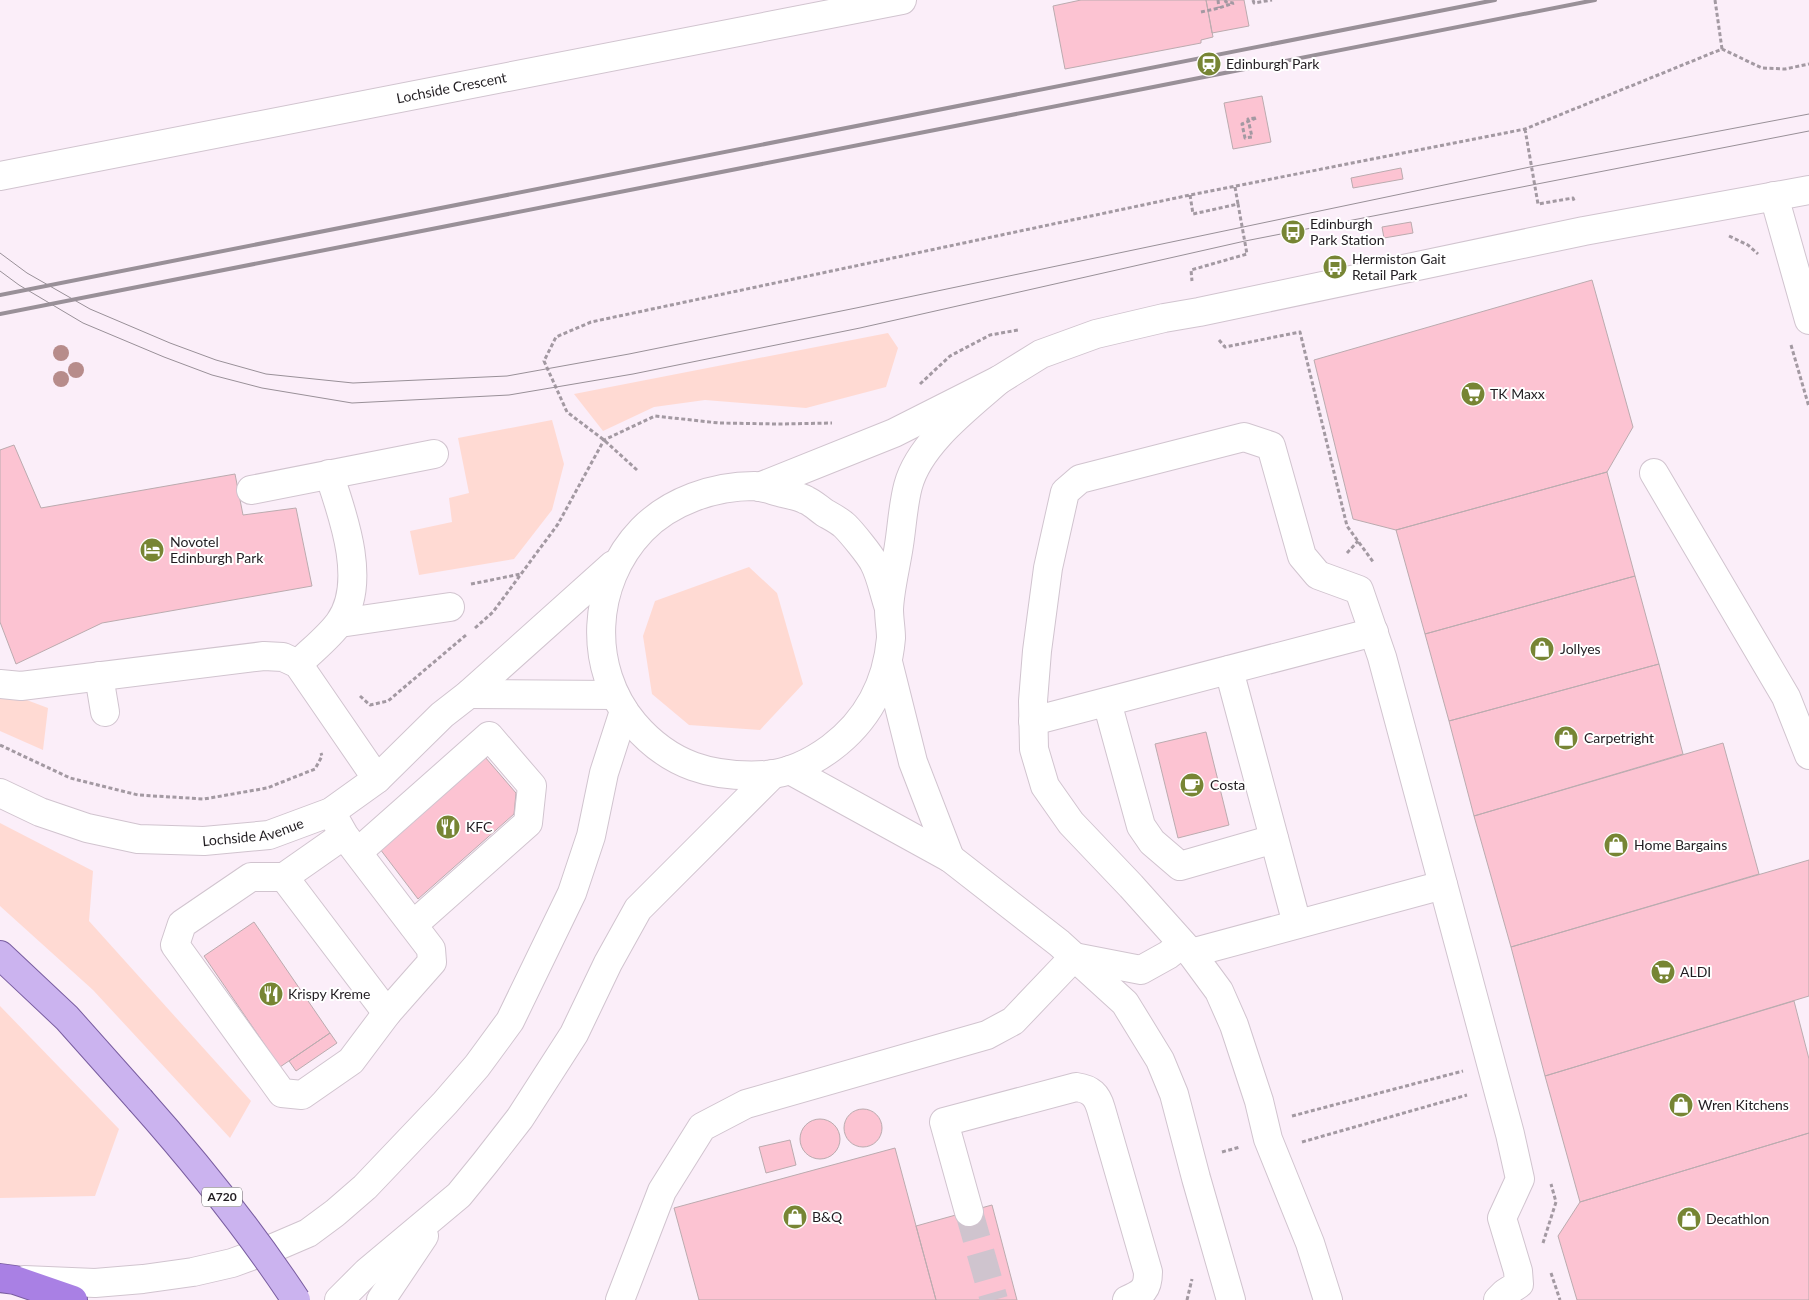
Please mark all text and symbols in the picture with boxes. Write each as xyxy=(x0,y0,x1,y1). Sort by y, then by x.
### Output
station icon: Edinburgh Park xyxy=(1196,51,1222,77)
place label: Edinburgh Park xyxy=(1226,55,1320,72)
street label: Lochside Crescent xyxy=(395,68,508,106)
place label: Edinburgh Park Station xyxy=(1310,215,1384,248)
bus stop icon: Edinburgh Park Station xyxy=(1280,219,1306,245)
place label: Hermiston Gait Retail Park xyxy=(1352,250,1446,283)
bus stop icon: Hermiston Gait Retail Park xyxy=(1322,254,1348,280)
supermarket icon: TK Maxx xyxy=(1460,381,1486,407)
place label: TK Maxx xyxy=(1490,385,1545,402)
place label: Novotel Edinburgh Park xyxy=(170,533,264,566)
hotel icon: Novotel Edinburgh Park xyxy=(139,537,165,563)
shop icon: Jollyes xyxy=(1529,636,1555,662)
place label: Jollyes xyxy=(1560,640,1601,657)
shop icon: Carpetright xyxy=(1553,725,1579,751)
place label: Carpetright xyxy=(1584,729,1654,746)
cafe icon: Costa xyxy=(1179,772,1205,798)
place label: Costa xyxy=(1210,776,1245,793)
street label: Lochside Avenue xyxy=(201,814,306,849)
restaurant icon: KFC xyxy=(435,814,461,840)
place label: KFC xyxy=(466,818,493,835)
shop icon: Home Bargains xyxy=(1603,832,1629,858)
place label: Home Bargains xyxy=(1634,836,1727,853)
supermarket icon: ALDI xyxy=(1650,959,1676,985)
place label: ALDI xyxy=(1680,963,1711,980)
restaurant icon: Krispy Kreme xyxy=(258,981,284,1007)
place label: Krispy Kreme xyxy=(288,985,370,1002)
shop icon: Wren Kitchens xyxy=(1668,1092,1694,1118)
place label: Wren Kitchens xyxy=(1698,1096,1789,1113)
road number: A720 xyxy=(202,1188,242,1206)
shop icon: B&Q xyxy=(782,1204,808,1230)
shop icon: Decathlon xyxy=(1676,1206,1702,1232)
place label: B&Q xyxy=(812,1208,843,1225)
place label: Decathlon xyxy=(1706,1210,1769,1227)

